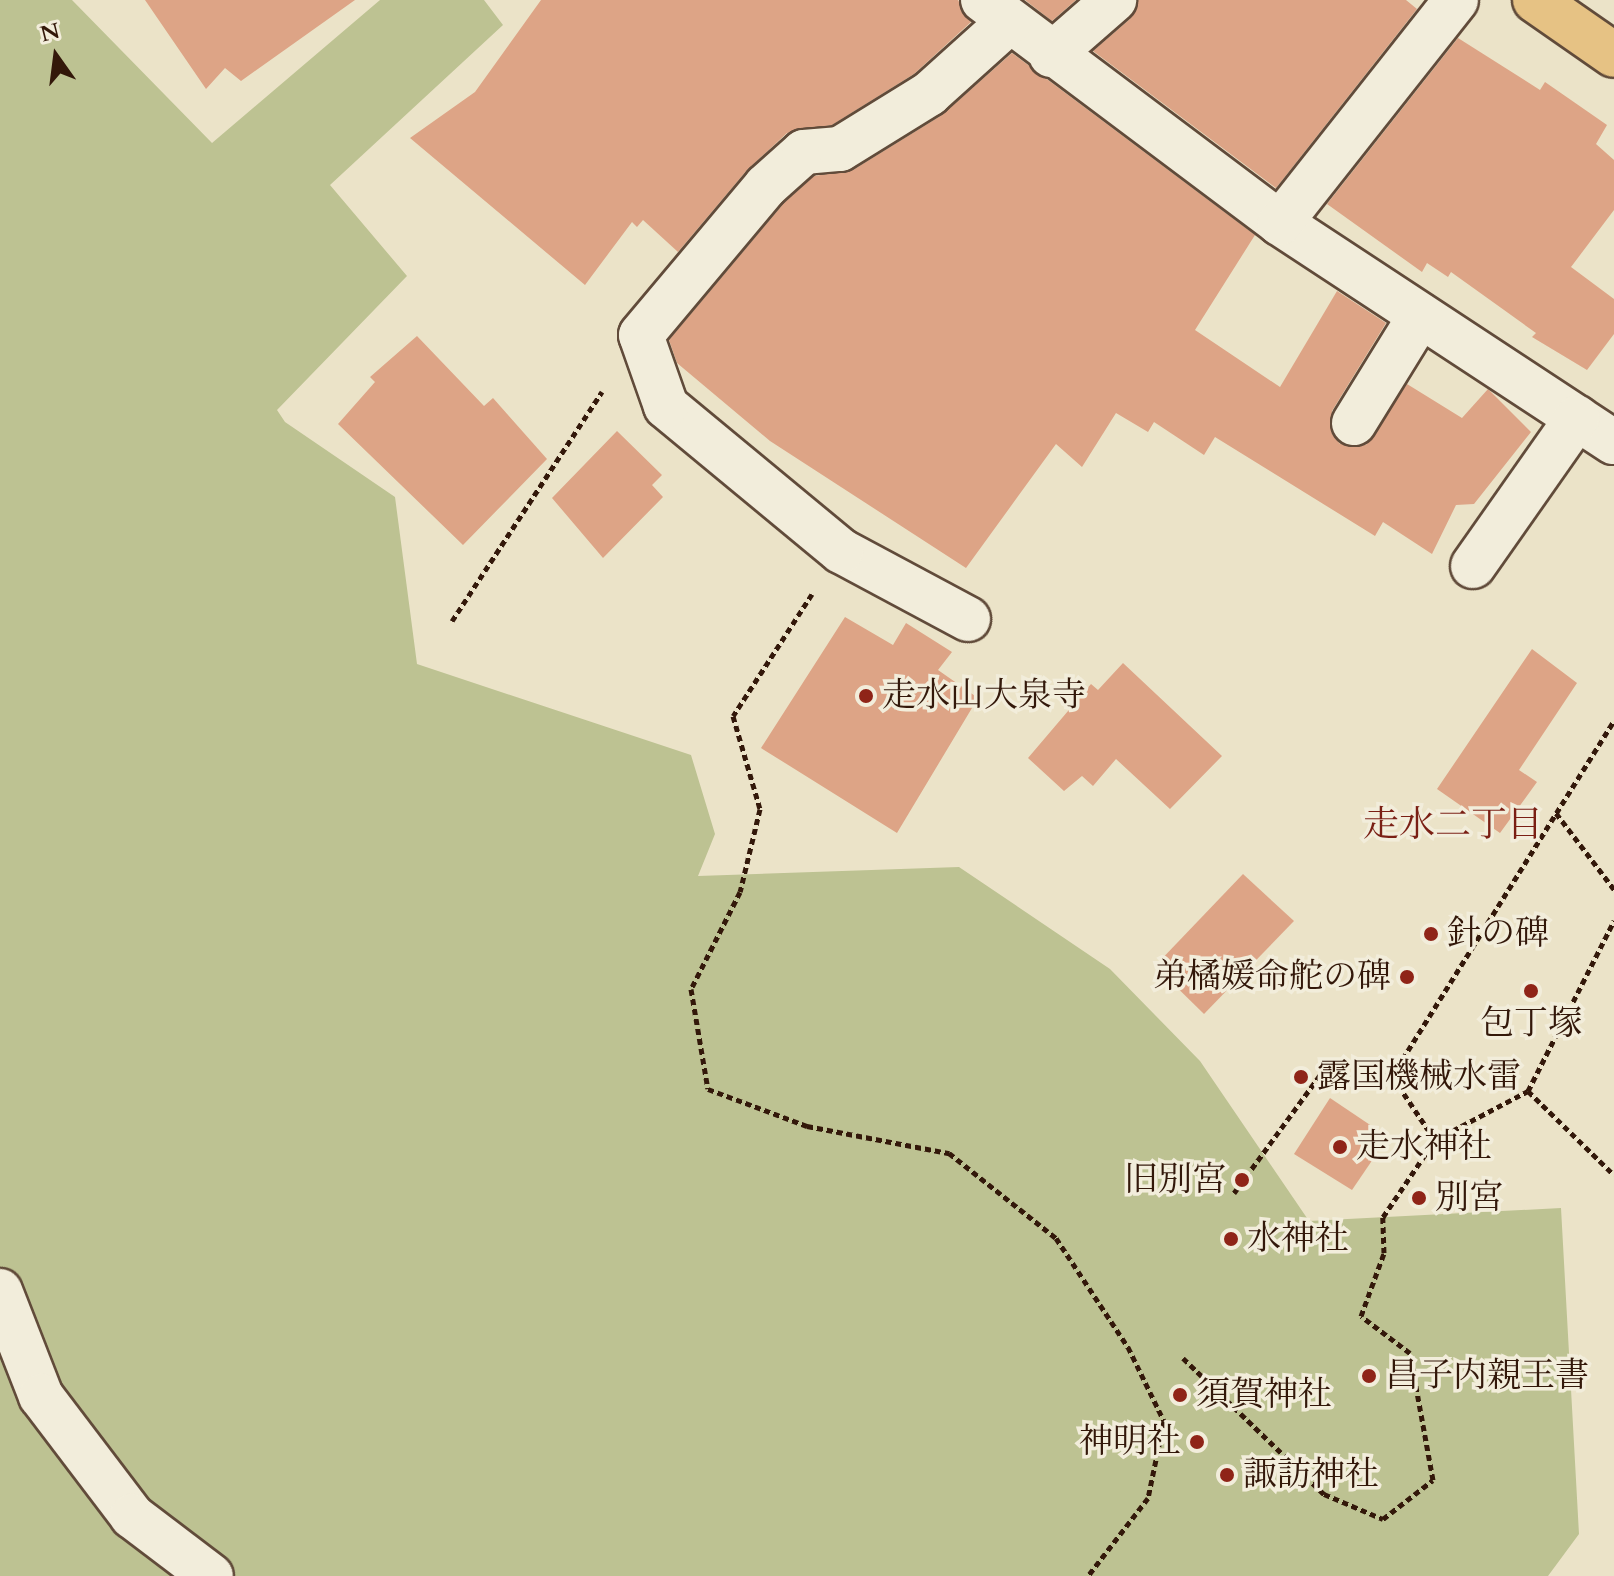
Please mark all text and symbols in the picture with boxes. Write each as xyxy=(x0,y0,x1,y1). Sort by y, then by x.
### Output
north arrow xyxy=(16,16,96,96)
text: N xyxy=(37,16,63,50)
place label: 走水山大泉寺 xyxy=(882,676,1086,716)
marker: 走水山大泉寺 xyxy=(857,687,875,705)
district label: 走水二丁目 xyxy=(1363,803,1543,847)
place label: 針の碑 xyxy=(1447,914,1549,954)
marker: 針の碑 xyxy=(1422,925,1440,943)
place label: 弟橘媛命舵の碑 xyxy=(1153,957,1391,997)
marker: 弟橘媛命舵の碑 xyxy=(1398,968,1416,986)
marker: 包丁塚 xyxy=(1522,982,1540,1000)
place label: 包丁塚 xyxy=(1480,1004,1582,1044)
place label: 露国機械水雷 xyxy=(1317,1057,1521,1097)
marker: 露国機械水雷 xyxy=(1292,1068,1310,1086)
place label: 走水神社 xyxy=(1356,1127,1492,1167)
marker: 走水神社 xyxy=(1331,1138,1349,1156)
place label: 旧別宮 xyxy=(1124,1160,1226,1200)
marker: 旧別宮 xyxy=(1233,1171,1251,1189)
place label: 別宮 xyxy=(1435,1178,1503,1218)
marker: 別宮 xyxy=(1410,1189,1428,1207)
place label: 水神社 xyxy=(1247,1219,1349,1259)
marker: 水神社 xyxy=(1222,1230,1240,1248)
place label: 昌子内親王書 xyxy=(1385,1356,1589,1396)
marker: 昌子内親王書 xyxy=(1360,1367,1378,1385)
place label: 須賀神社 xyxy=(1196,1375,1332,1415)
marker: 須賀神社 xyxy=(1171,1386,1189,1404)
place label: 神明社 xyxy=(1079,1422,1181,1462)
marker: 神明社 xyxy=(1188,1433,1206,1451)
place label: 諏訪神社 xyxy=(1243,1455,1379,1495)
marker: 諏訪神社 xyxy=(1218,1466,1236,1484)

